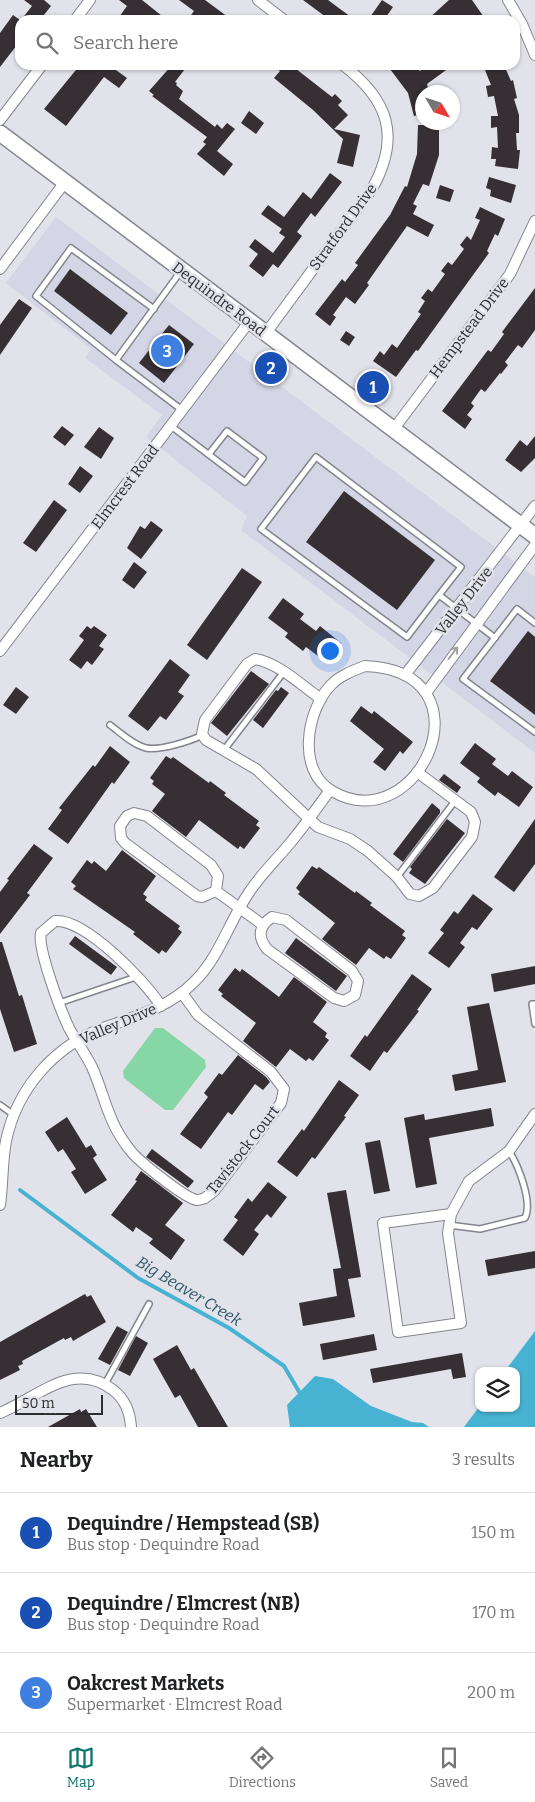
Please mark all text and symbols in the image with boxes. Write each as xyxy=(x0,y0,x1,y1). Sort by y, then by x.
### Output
search box xyxy=(15,15,520,70)
icon: search xyxy=(33,29,61,57)
text: Search here xyxy=(73,31,178,54)
north arrow xyxy=(415,85,460,130)
street label: Stratford Drive xyxy=(305,180,381,274)
street label: Dequindre Road xyxy=(169,258,269,340)
street label: Hempstead Drive xyxy=(425,274,513,382)
pin: 3 xyxy=(151,332,183,370)
pin: 2 xyxy=(255,349,287,387)
pin: 1 xyxy=(357,368,389,406)
street label: Elmcrest Road xyxy=(87,441,163,533)
street label: Valley Drive xyxy=(432,563,496,639)
your location xyxy=(317,638,343,664)
one-way arrow xyxy=(448,647,459,660)
street label: Valley Drive xyxy=(77,1000,159,1048)
street label: Tavistock Court xyxy=(203,1102,283,1198)
water label: Big Beaver Creek xyxy=(133,1252,245,1330)
map controls xyxy=(475,1367,520,1412)
button: layers xyxy=(475,1367,520,1412)
scale bar xyxy=(15,1392,102,1415)
text: 50 m xyxy=(22,1395,55,1412)
text: Nearby xyxy=(20,1447,93,1473)
text: 3 results xyxy=(452,1450,515,1469)
text: Dequindre / Hempstead (SB) xyxy=(67,1512,319,1535)
text: 1 xyxy=(33,1523,39,1542)
text: 150 m xyxy=(471,1523,515,1542)
text: Bus stop · Dequindre Road xyxy=(67,1535,260,1554)
text: Dequindre / Elmcrest (NB) xyxy=(67,1592,300,1615)
text: 2 xyxy=(31,1603,41,1622)
text: 170 m xyxy=(472,1603,515,1622)
text: Bus stop · Dequindre Road xyxy=(67,1615,260,1634)
text: Oakcrest Markets xyxy=(67,1672,224,1695)
text: 3 xyxy=(31,1683,41,1702)
text: 200 m xyxy=(467,1683,515,1702)
text: Supermarket · Elmcrest Road xyxy=(67,1695,283,1714)
tab: Map xyxy=(67,1744,95,1791)
tab: Directions xyxy=(229,1744,296,1791)
tab: Saved xyxy=(430,1744,468,1791)

